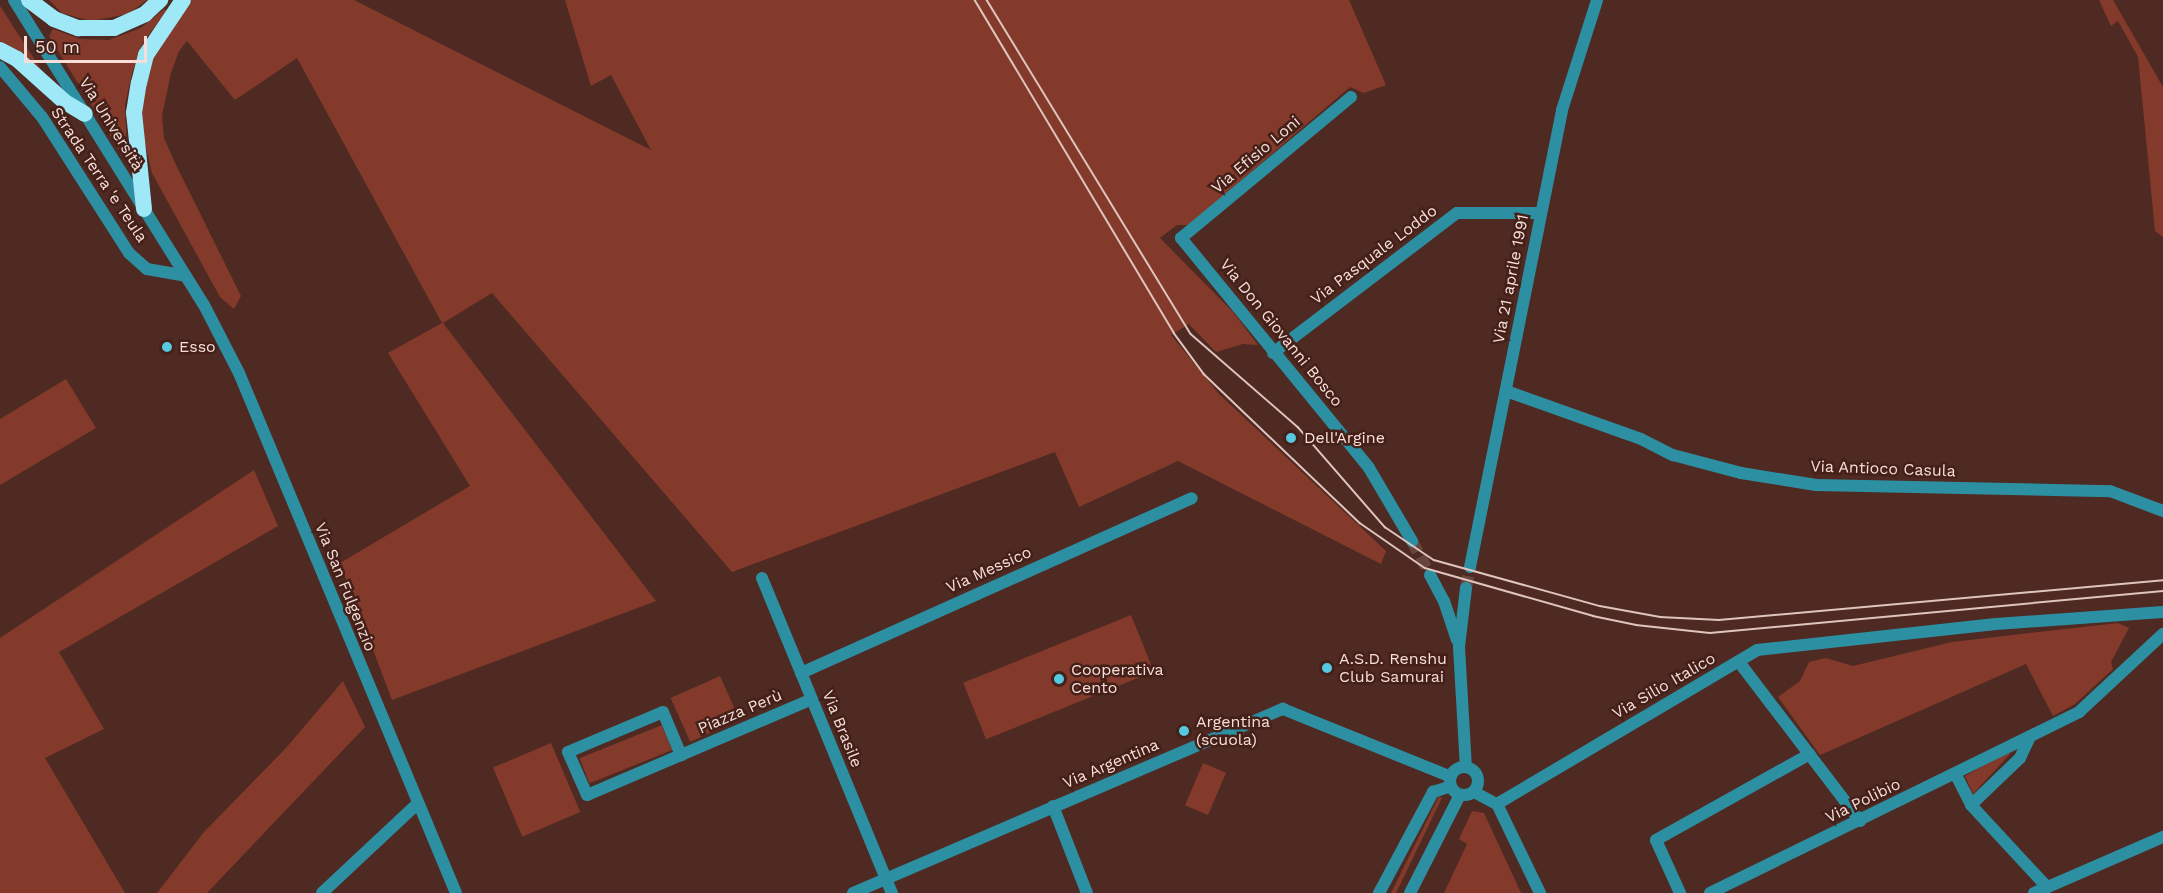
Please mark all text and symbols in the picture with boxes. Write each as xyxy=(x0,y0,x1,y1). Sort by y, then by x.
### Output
scale bar xyxy=(27,24,150,62)
text: 50 m xyxy=(35,36,80,57)
street label: Via Università xyxy=(75,74,147,174)
street label: Strada Terra 'e Teula xyxy=(46,103,152,247)
street label: Via Efisio Loni xyxy=(1208,112,1304,198)
street label: Via Pasquale Loddo xyxy=(1307,201,1441,309)
street label: Via 21 aprile 1991 xyxy=(1489,212,1533,346)
street label: Via Don Giovanni Bosco xyxy=(1215,255,1347,411)
place label: Esso xyxy=(179,337,216,357)
marker: Esso xyxy=(160,340,174,354)
place label: Dell'Argine xyxy=(1304,428,1385,448)
marker: Dell'Argine xyxy=(1282,429,1300,447)
street label: Via Antioco Casula xyxy=(1810,457,1956,481)
street label: Via San Fulgenzio xyxy=(310,520,380,654)
street label: Via Messico xyxy=(943,543,1035,597)
place label: A.S.D. Renshu Club Samurai xyxy=(1339,649,1447,687)
street label: Via Silio Italico xyxy=(1609,649,1719,723)
place label: Cooperativa Cento xyxy=(1071,660,1164,698)
marker: A.S.D. Renshu Club Samurai xyxy=(1320,661,1334,675)
marker: Cooperativa Cento xyxy=(1052,672,1066,686)
street label: Piazza Perù xyxy=(695,686,785,738)
street label: Via Brasile xyxy=(818,688,866,770)
place label: Argentina (scuola) xyxy=(1196,712,1270,750)
marker: Argentina (scuola) xyxy=(1177,724,1191,738)
street label: Via Argentina xyxy=(1060,735,1162,793)
street label: Via Polibio xyxy=(1822,775,1904,827)

